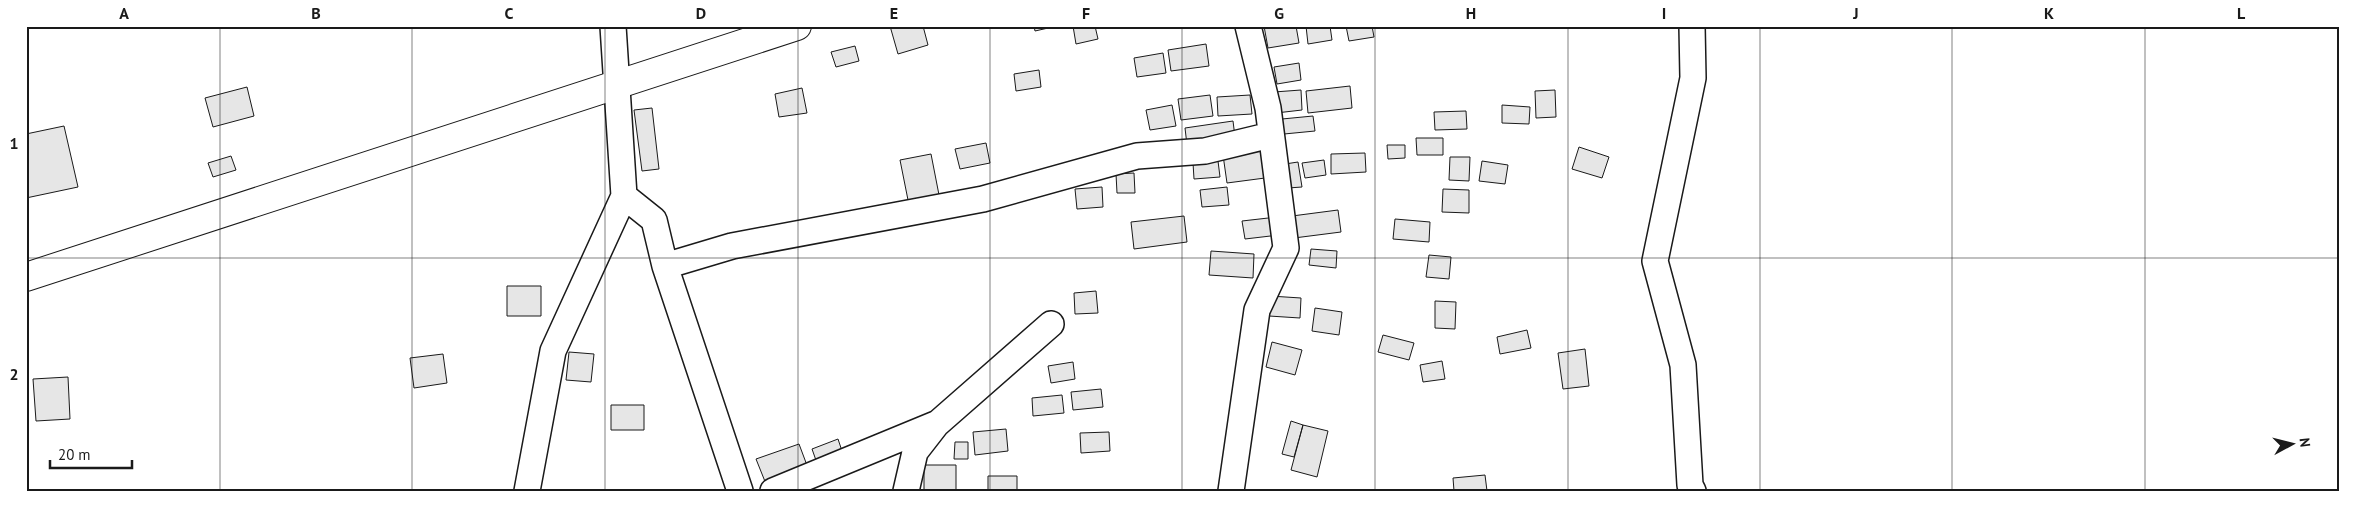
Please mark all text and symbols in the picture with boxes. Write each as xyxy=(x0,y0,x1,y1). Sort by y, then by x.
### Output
text: A xyxy=(119,3,129,23)
text: B xyxy=(311,3,321,23)
text: C xyxy=(505,3,514,23)
text: D xyxy=(696,3,706,23)
text: E xyxy=(890,3,898,23)
text: F xyxy=(1082,3,1090,23)
text: G xyxy=(1274,3,1284,23)
text: H xyxy=(1466,3,1476,23)
text: I xyxy=(1662,3,1666,23)
text: J xyxy=(1852,3,1859,23)
text: K xyxy=(2044,3,2054,23)
text: L xyxy=(2237,3,2246,23)
text: 1 xyxy=(9,133,19,153)
text: 2 xyxy=(9,364,19,384)
north arrow xyxy=(2268,420,2318,470)
scale bar xyxy=(50,437,132,469)
text: N xyxy=(2295,437,2314,448)
text: 20 m xyxy=(58,445,91,464)

